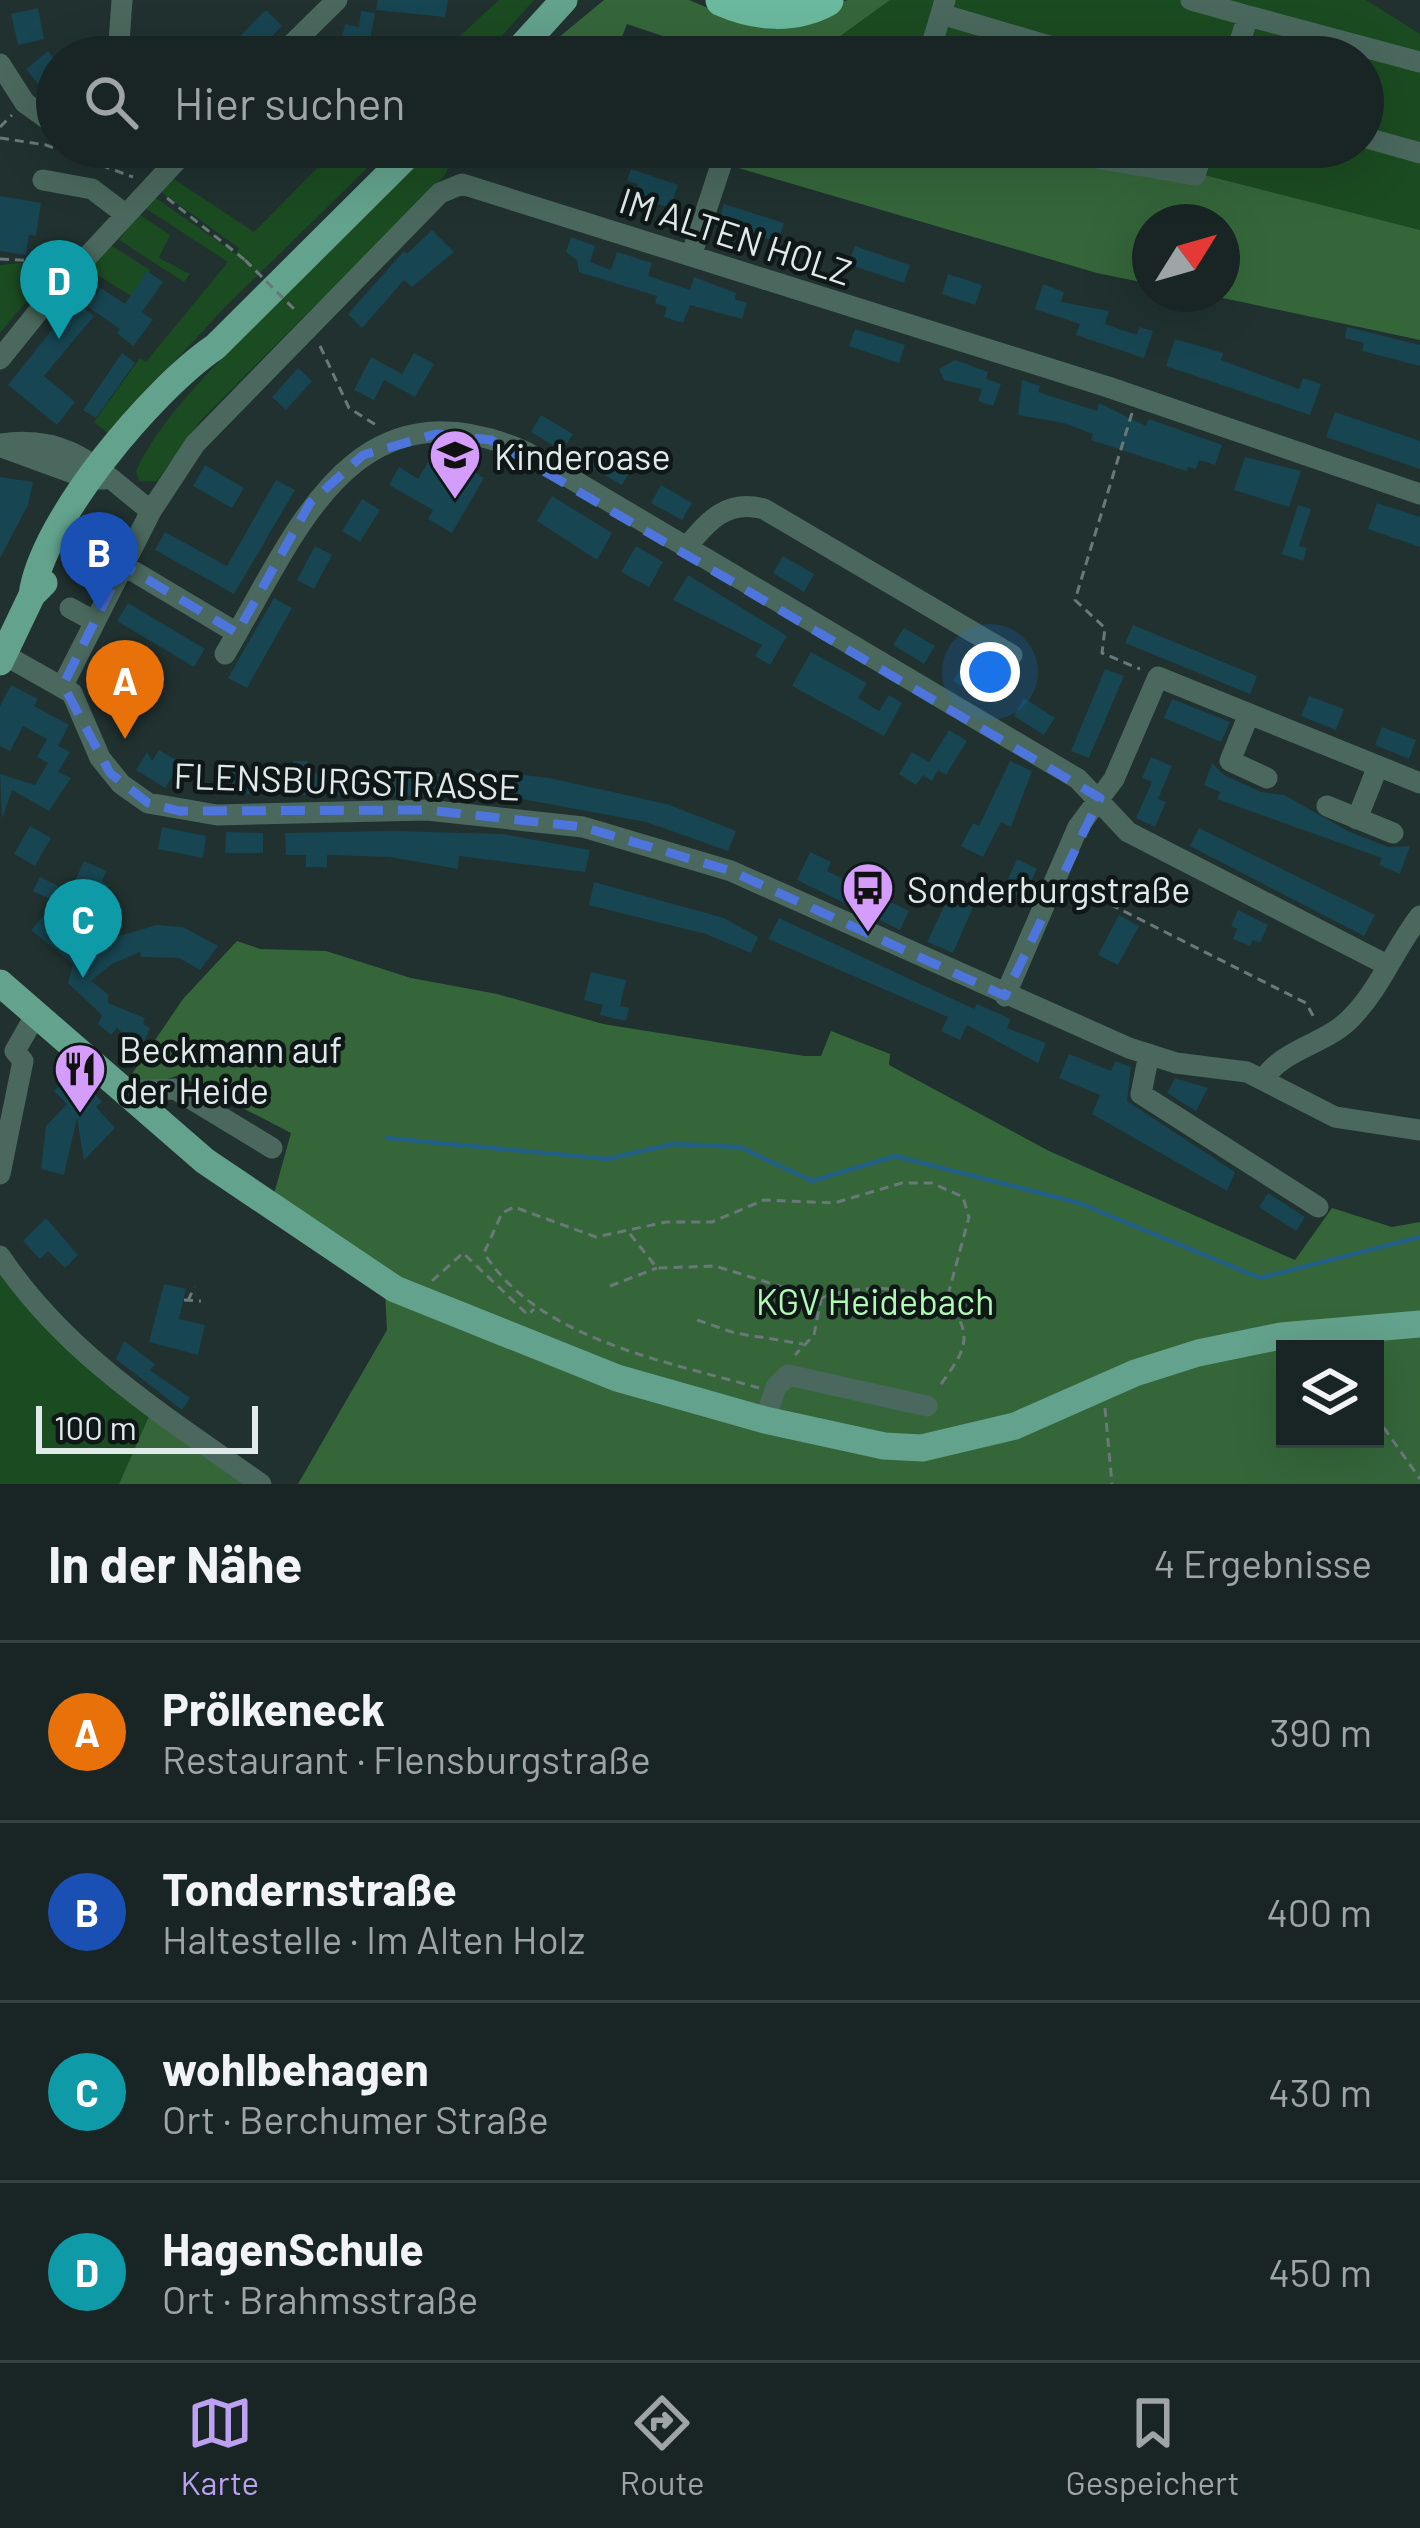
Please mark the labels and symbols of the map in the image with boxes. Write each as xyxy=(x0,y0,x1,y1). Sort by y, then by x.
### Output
street label: IM ALTEN HOLZ xyxy=(615,177,857,293)
north arrow xyxy=(1132,204,1240,312)
pin: D xyxy=(20,240,98,339)
school or university icon: Kinderoase xyxy=(427,427,483,501)
place label: Kinderoase xyxy=(494,434,671,477)
pin: B xyxy=(60,512,138,611)
pin: A xyxy=(86,640,164,739)
your location xyxy=(960,642,1020,702)
street label: FLENSBURGSTRASSE xyxy=(173,752,521,808)
bus stop icon: Sonderburgstraße xyxy=(840,860,896,934)
place label: Sonderburgstraße xyxy=(907,867,1190,910)
pin: C xyxy=(44,879,122,978)
place label: Beckmann auf der Heide xyxy=(119,1027,342,1111)
restaurant icon: Beckmann auf der Heide xyxy=(52,1041,108,1115)
park label: KGV Heidebach xyxy=(756,1279,994,1322)
scale bar xyxy=(36,1400,258,1453)

